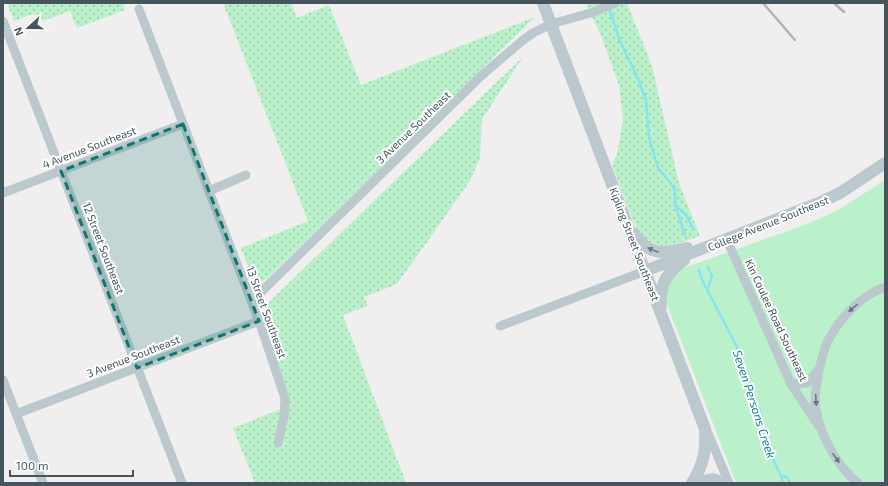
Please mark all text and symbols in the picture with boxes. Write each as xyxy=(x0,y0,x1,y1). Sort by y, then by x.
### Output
north arrow xyxy=(8,8,48,48)
text: N xyxy=(11,26,26,38)
street label: 3 Avenue Southeast xyxy=(373,88,453,166)
street label: 4 Avenue Southeast xyxy=(40,123,138,171)
street label: Kipling Street Southeast xyxy=(607,185,663,303)
street label: College Avenue Southeast xyxy=(706,193,830,253)
street label: 12 Street Southeast xyxy=(81,200,127,296)
one-way arrow xyxy=(648,247,659,253)
street label: Kin Coulee Road Southeast xyxy=(743,257,811,383)
street label: 13 Street Southeast xyxy=(244,264,290,360)
one-way arrow xyxy=(847,303,858,312)
street label: 3 Avenue Southeast xyxy=(85,332,181,380)
water label: Seven Persons Creek xyxy=(731,348,779,460)
one-way arrow xyxy=(813,394,820,406)
scale bar xyxy=(10,452,133,478)
one-way arrow xyxy=(832,453,840,464)
text: 100 m xyxy=(16,458,48,472)

